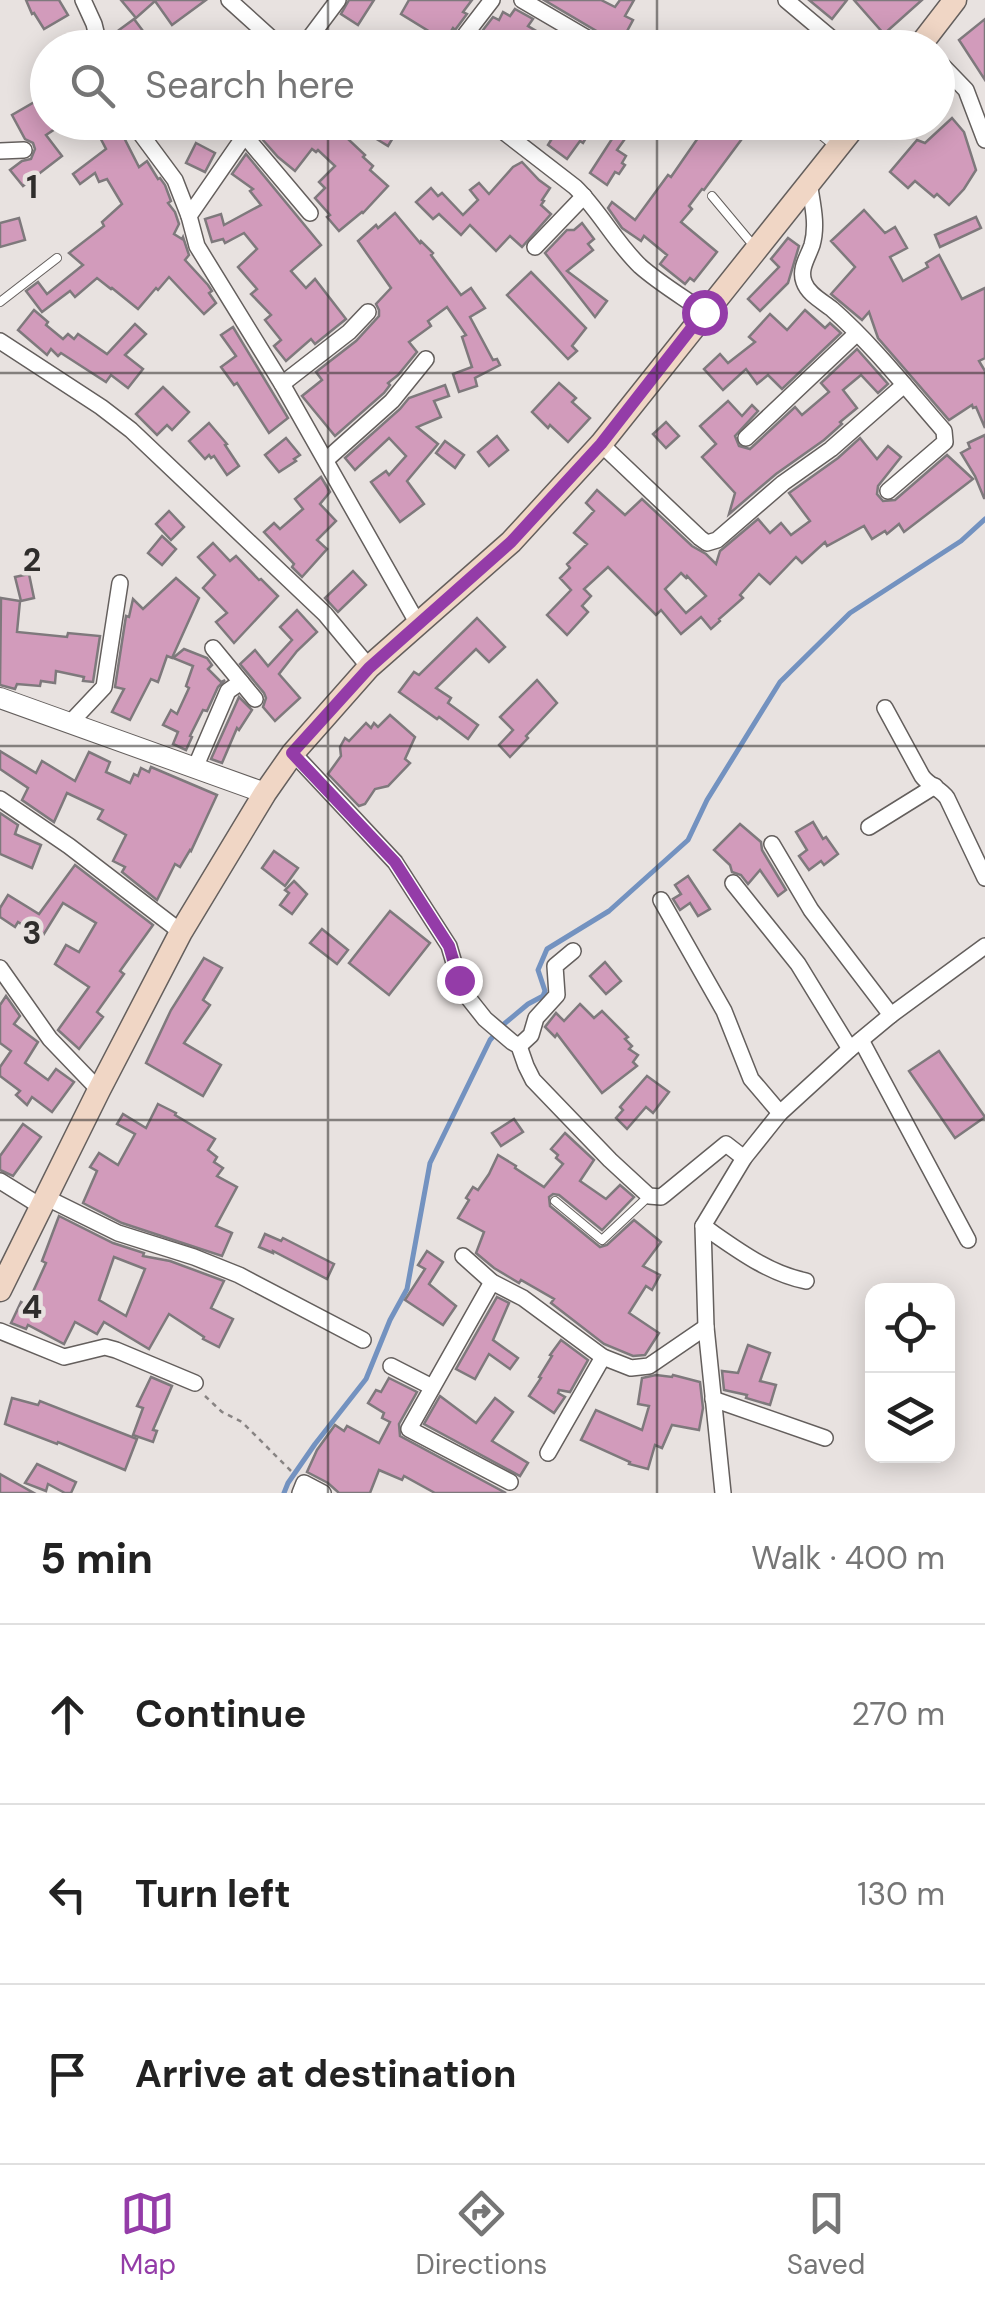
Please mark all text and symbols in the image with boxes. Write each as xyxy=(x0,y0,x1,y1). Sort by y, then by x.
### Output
search box xyxy=(30,30,955,140)
icon: search xyxy=(65,58,120,113)
text: Search here xyxy=(145,60,355,110)
text: 1 xyxy=(26,166,38,208)
route start xyxy=(682,290,728,336)
text: 2 xyxy=(23,539,41,581)
text: 3 xyxy=(22,912,42,954)
route end xyxy=(437,958,483,1004)
map controls xyxy=(865,1283,955,1463)
button: locate xyxy=(865,1283,955,1373)
text: 4 xyxy=(22,1286,42,1328)
button: layers xyxy=(865,1373,955,1463)
text: 5 min xyxy=(40,1531,153,1586)
text: Walk · 400 m xyxy=(751,1537,945,1579)
icon: ahead xyxy=(40,1687,95,1742)
text: Continue xyxy=(135,1689,306,1739)
text: 270 m xyxy=(852,1693,945,1735)
icon: left xyxy=(40,1867,95,1922)
text: Turn left xyxy=(135,1869,291,1919)
text: 130 m xyxy=(857,1873,945,1915)
icon: arrive xyxy=(40,2047,95,2102)
text: Arrive at destination xyxy=(135,2049,517,2099)
tab: Map xyxy=(120,2186,176,2283)
tab: Directions xyxy=(416,2186,547,2283)
tab: Saved xyxy=(787,2186,865,2283)

